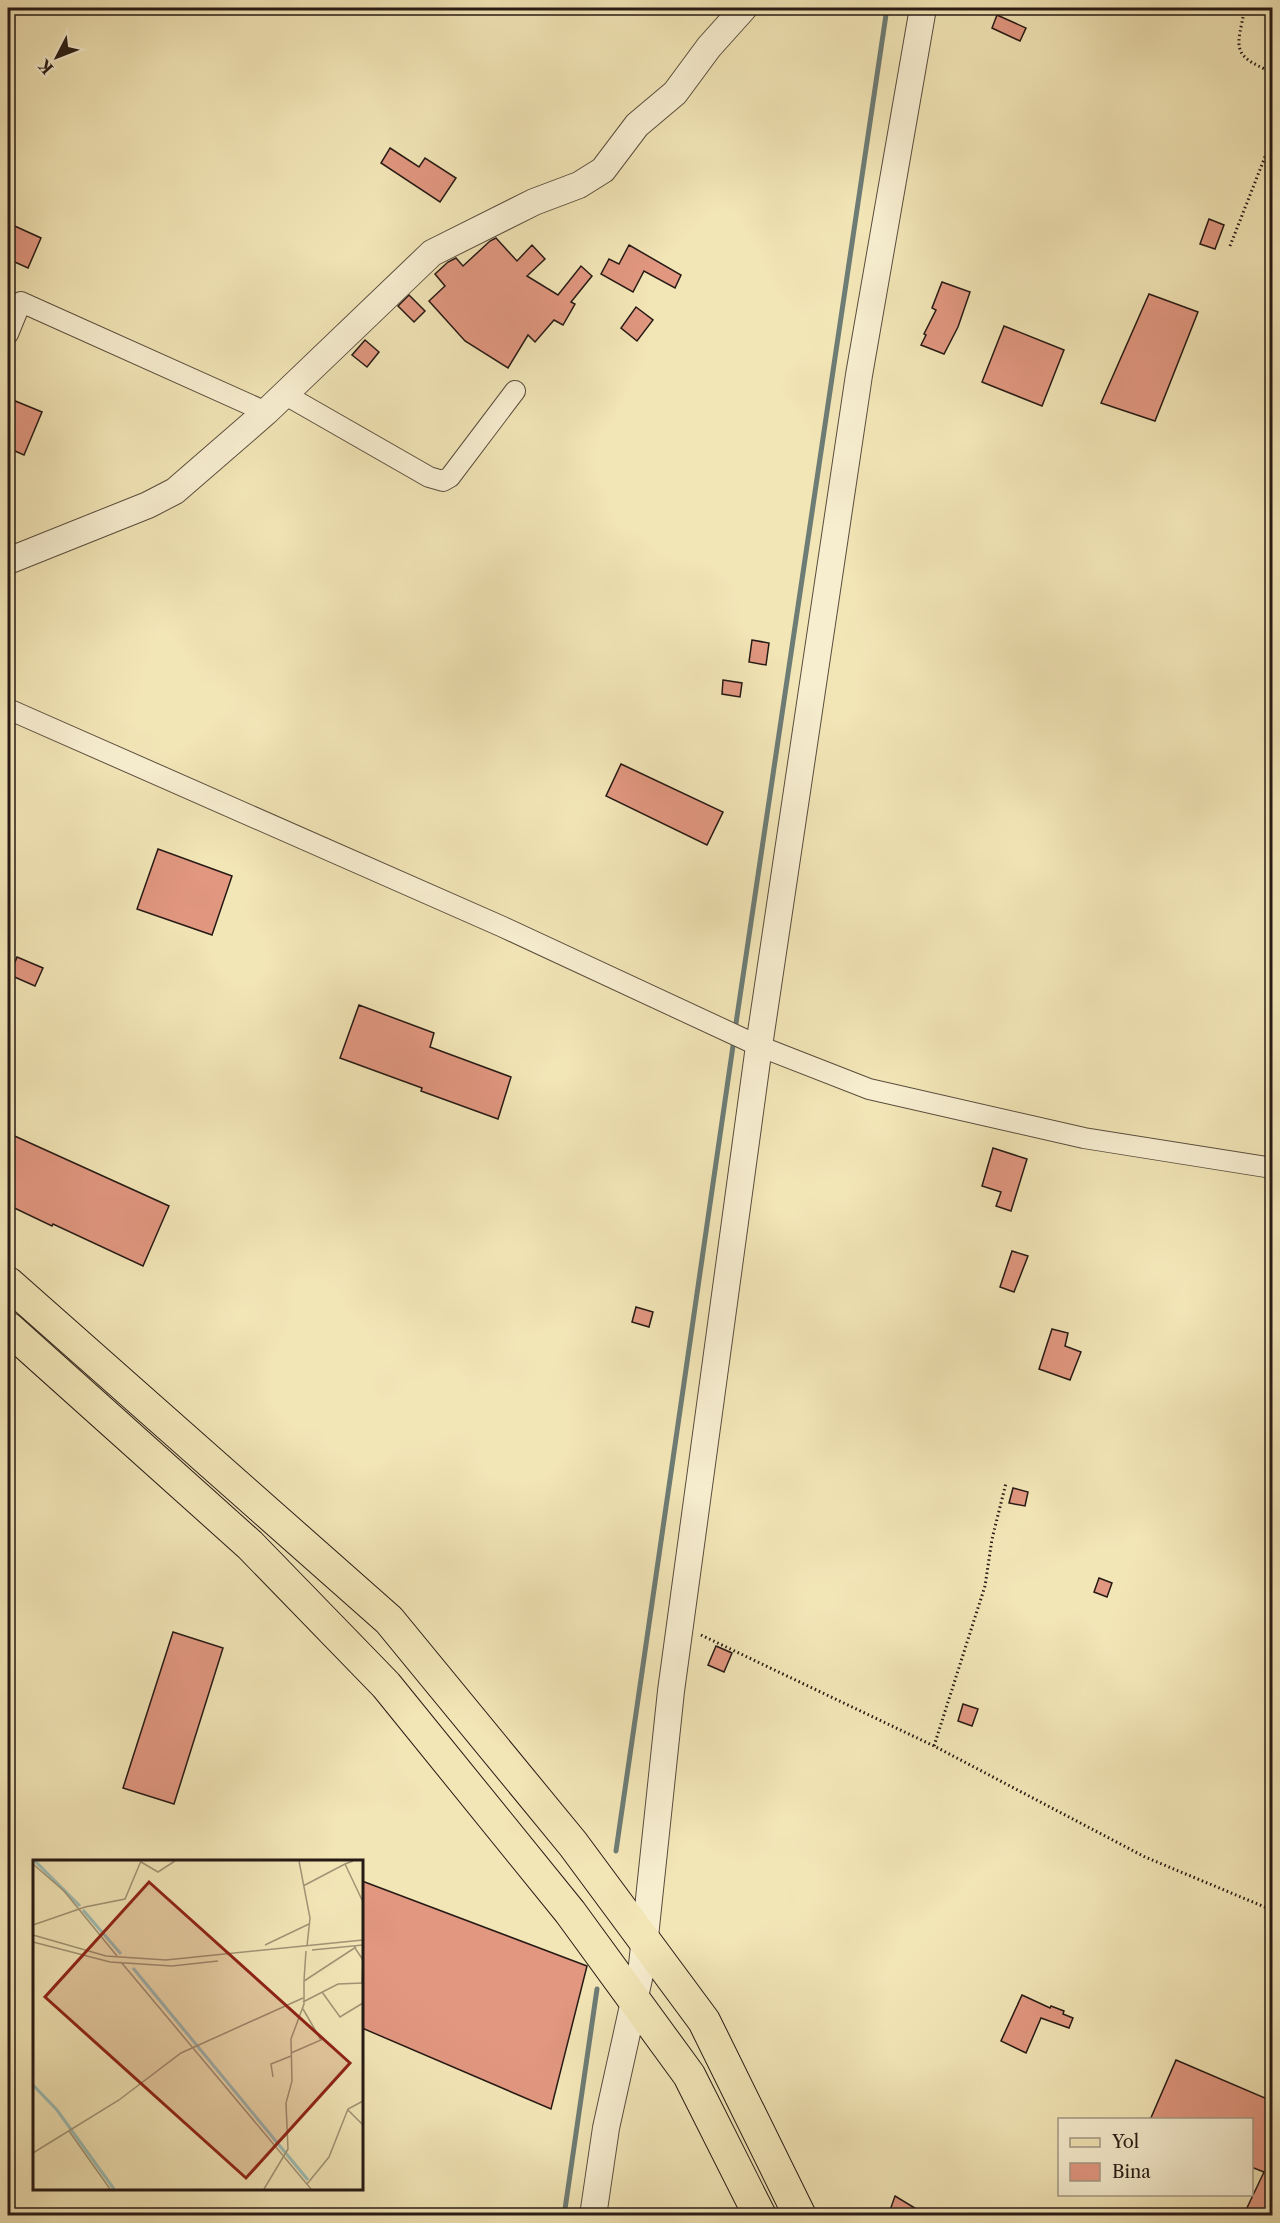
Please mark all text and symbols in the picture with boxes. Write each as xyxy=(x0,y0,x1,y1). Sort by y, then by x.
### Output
north arrow xyxy=(27,27,87,87)
text: K xyxy=(33,55,58,78)
inset map xyxy=(33,1860,363,2190)
legend xyxy=(1058,2118,1253,2196)
text: Yol xyxy=(1111,2131,1139,2153)
text: Bina xyxy=(1112,2161,1151,2183)

